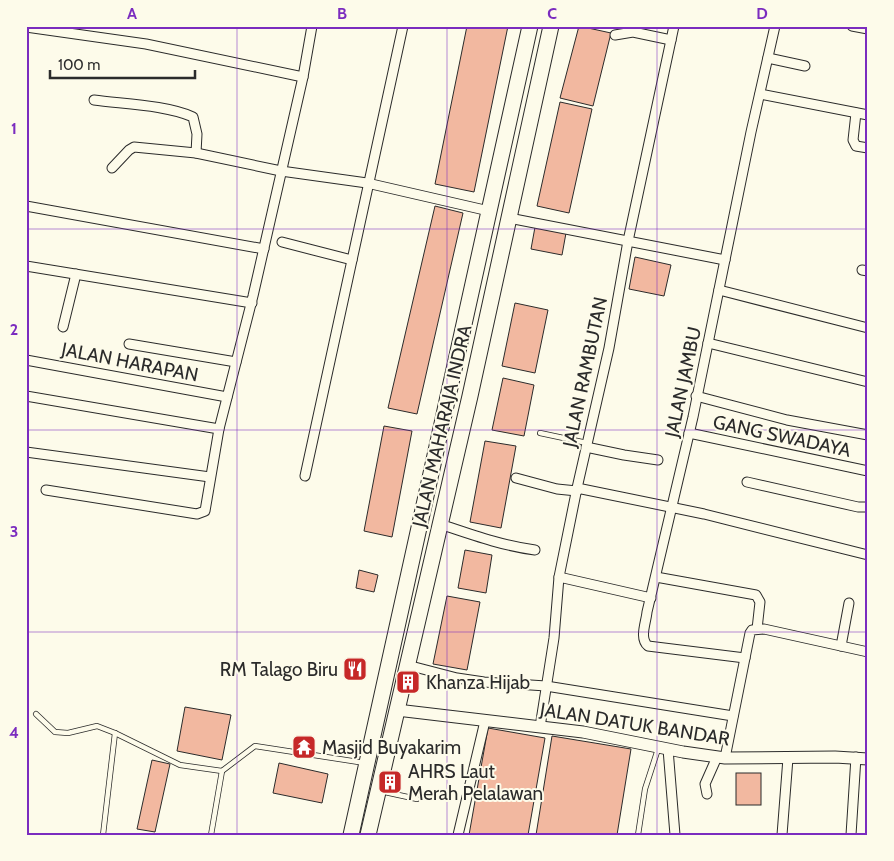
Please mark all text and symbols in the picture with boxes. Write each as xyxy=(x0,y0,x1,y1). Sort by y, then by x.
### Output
text: A xyxy=(127,4,137,23)
text: B xyxy=(337,4,347,23)
text: C xyxy=(547,4,557,23)
text: D xyxy=(756,4,768,23)
scale bar xyxy=(50,48,195,80)
text: 100 m xyxy=(58,56,100,74)
text: 1 xyxy=(11,119,17,138)
street label: JALAN RAMBUTAN xyxy=(558,295,612,450)
text: 2 xyxy=(10,320,18,339)
street label: JALAN MAHARAJA INDRA xyxy=(407,322,477,530)
street label: JALAN JAMBU xyxy=(660,325,706,440)
street label: JALAN HARAPAN xyxy=(59,337,200,387)
street label: GANG SWADAYA xyxy=(711,410,853,462)
text: 3 xyxy=(10,522,18,541)
restaurant icon: RM Talago Biru xyxy=(342,656,368,682)
place label: RM Talago Biru xyxy=(220,658,338,681)
building icon: Khanza Hijab xyxy=(395,669,421,695)
place label: Khanza Hijab xyxy=(426,671,530,694)
street label: JALAN DATUK BANDAR xyxy=(538,697,732,750)
text: 4 xyxy=(9,723,19,742)
temple icon: Masjid Buyakarim xyxy=(291,734,317,760)
place label: Masjid Buyakarim xyxy=(322,736,461,759)
place label: AHRS Laut Merah Pelalawan xyxy=(408,760,543,805)
building icon: AHRS Laut Merah Pelalawan xyxy=(377,769,403,795)

